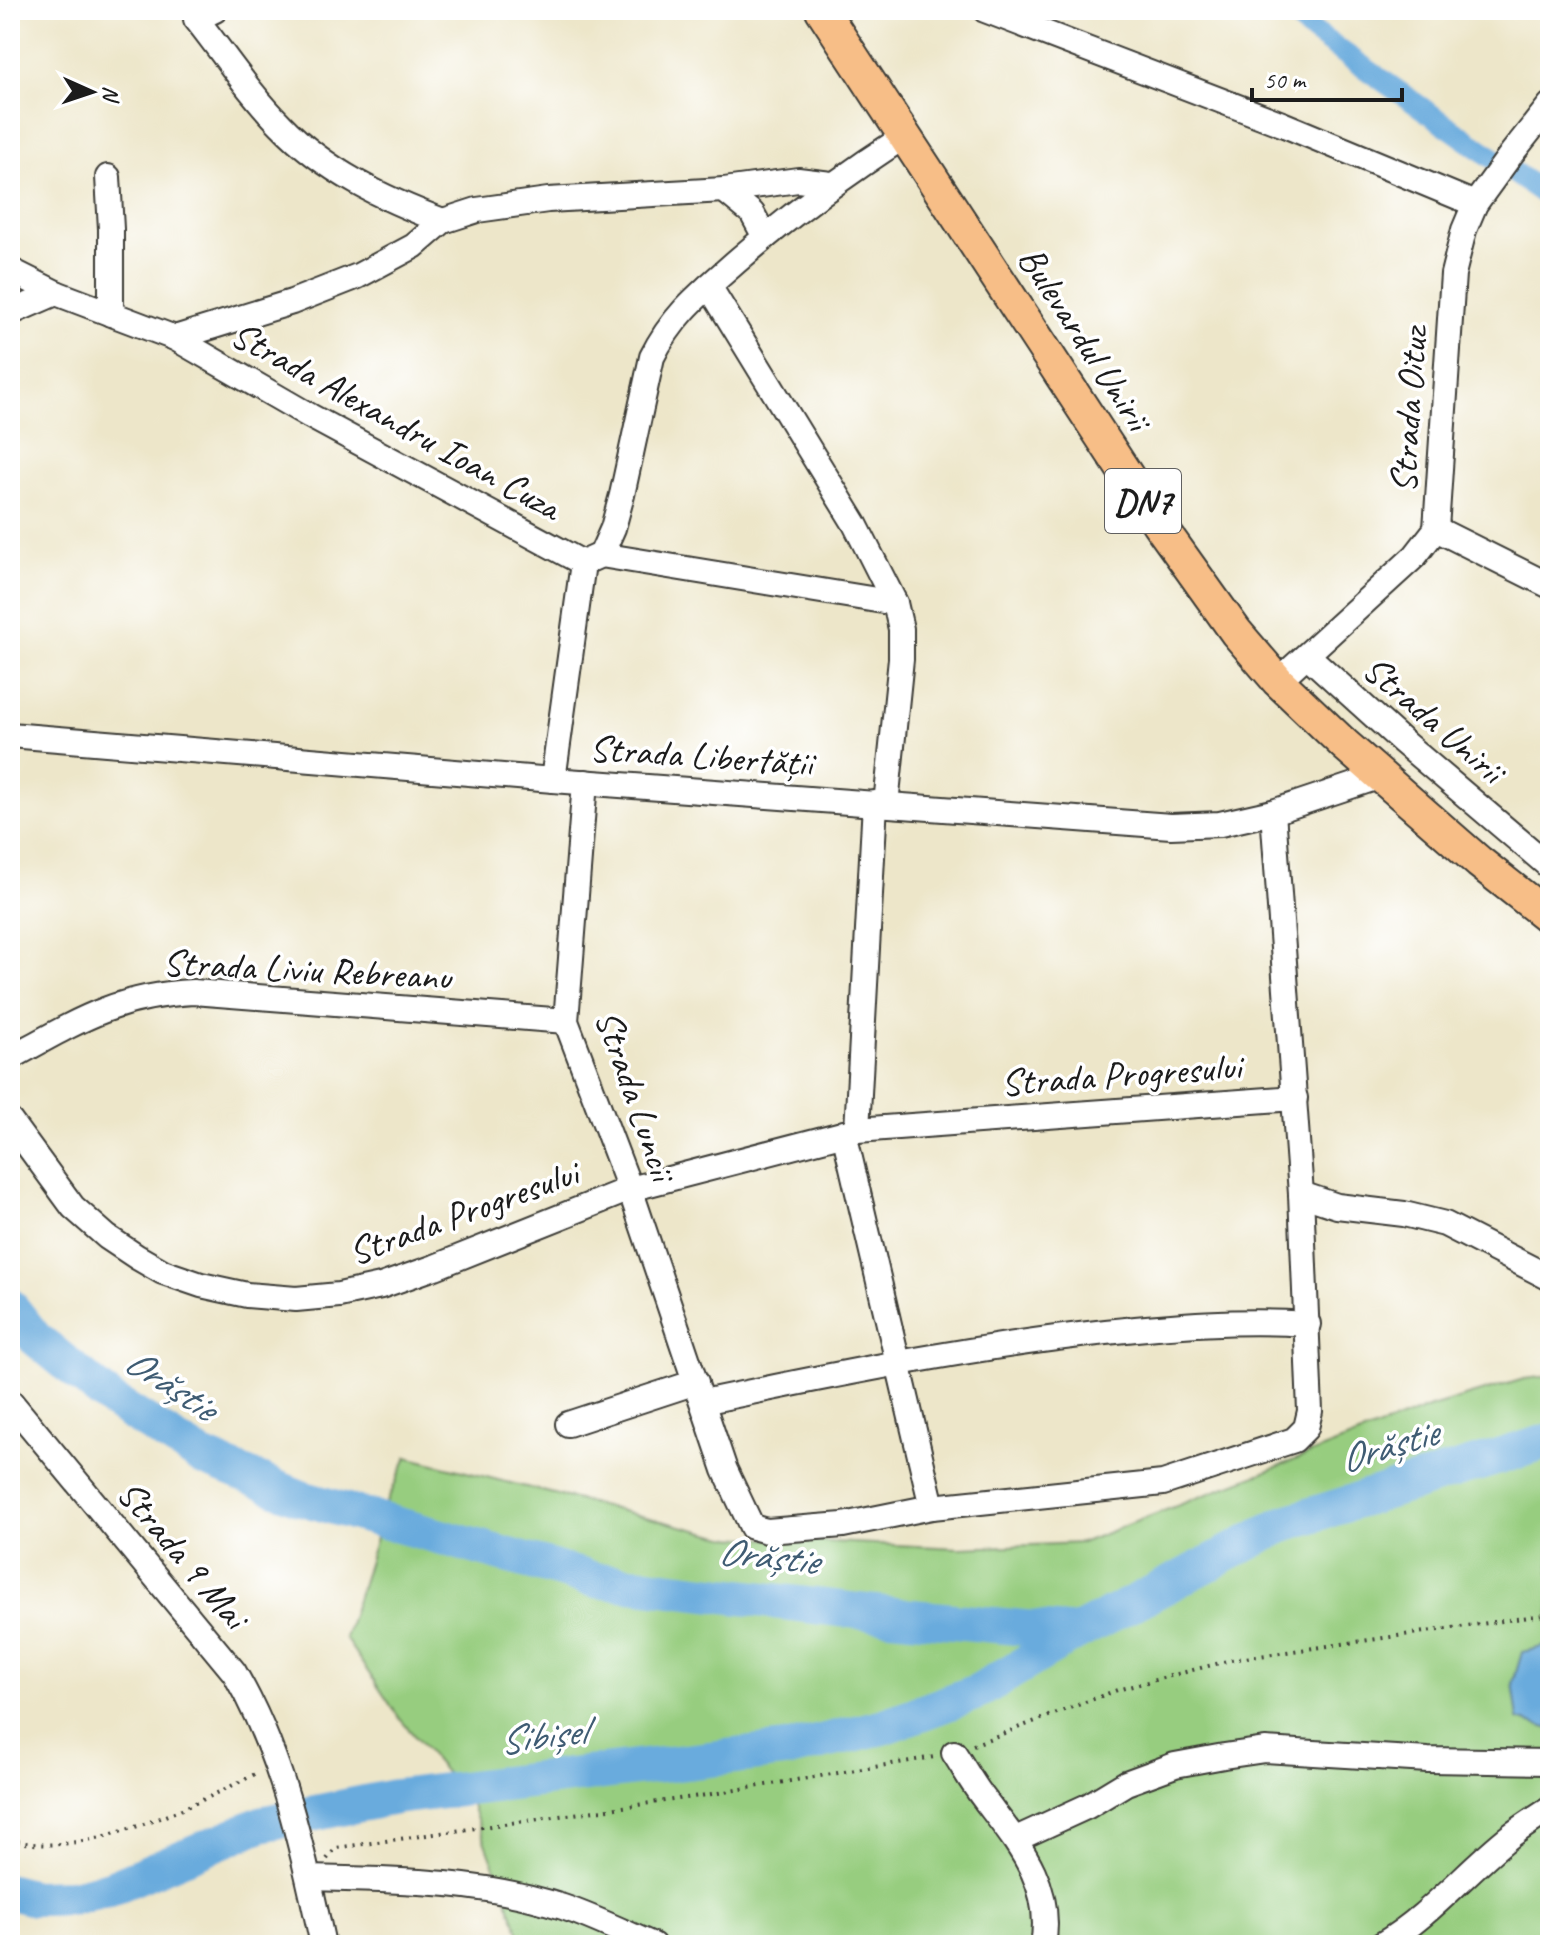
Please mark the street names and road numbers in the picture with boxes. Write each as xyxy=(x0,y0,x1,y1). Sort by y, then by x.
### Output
street label: Bulevardul Unirii xyxy=(1008,238,1163,442)
street label: Strada Alexandru Ioan Cuza xyxy=(223,310,571,532)
street label: Strada Oituz xyxy=(1379,323,1438,494)
road number: DN7 xyxy=(1105,469,1181,533)
street label: Strada Unirii xyxy=(1353,645,1517,796)
street label: Strada Libertății xyxy=(588,724,818,787)
street label: Strada Liviu Rebreanu xyxy=(162,938,454,1001)
street label: Strada Luncii xyxy=(585,1004,688,1190)
street label: Strada Progresului xyxy=(1000,1042,1246,1106)
street label: Strada Progresului xyxy=(342,1148,588,1276)
street label: Strada 9 Mai xyxy=(107,1471,261,1641)

